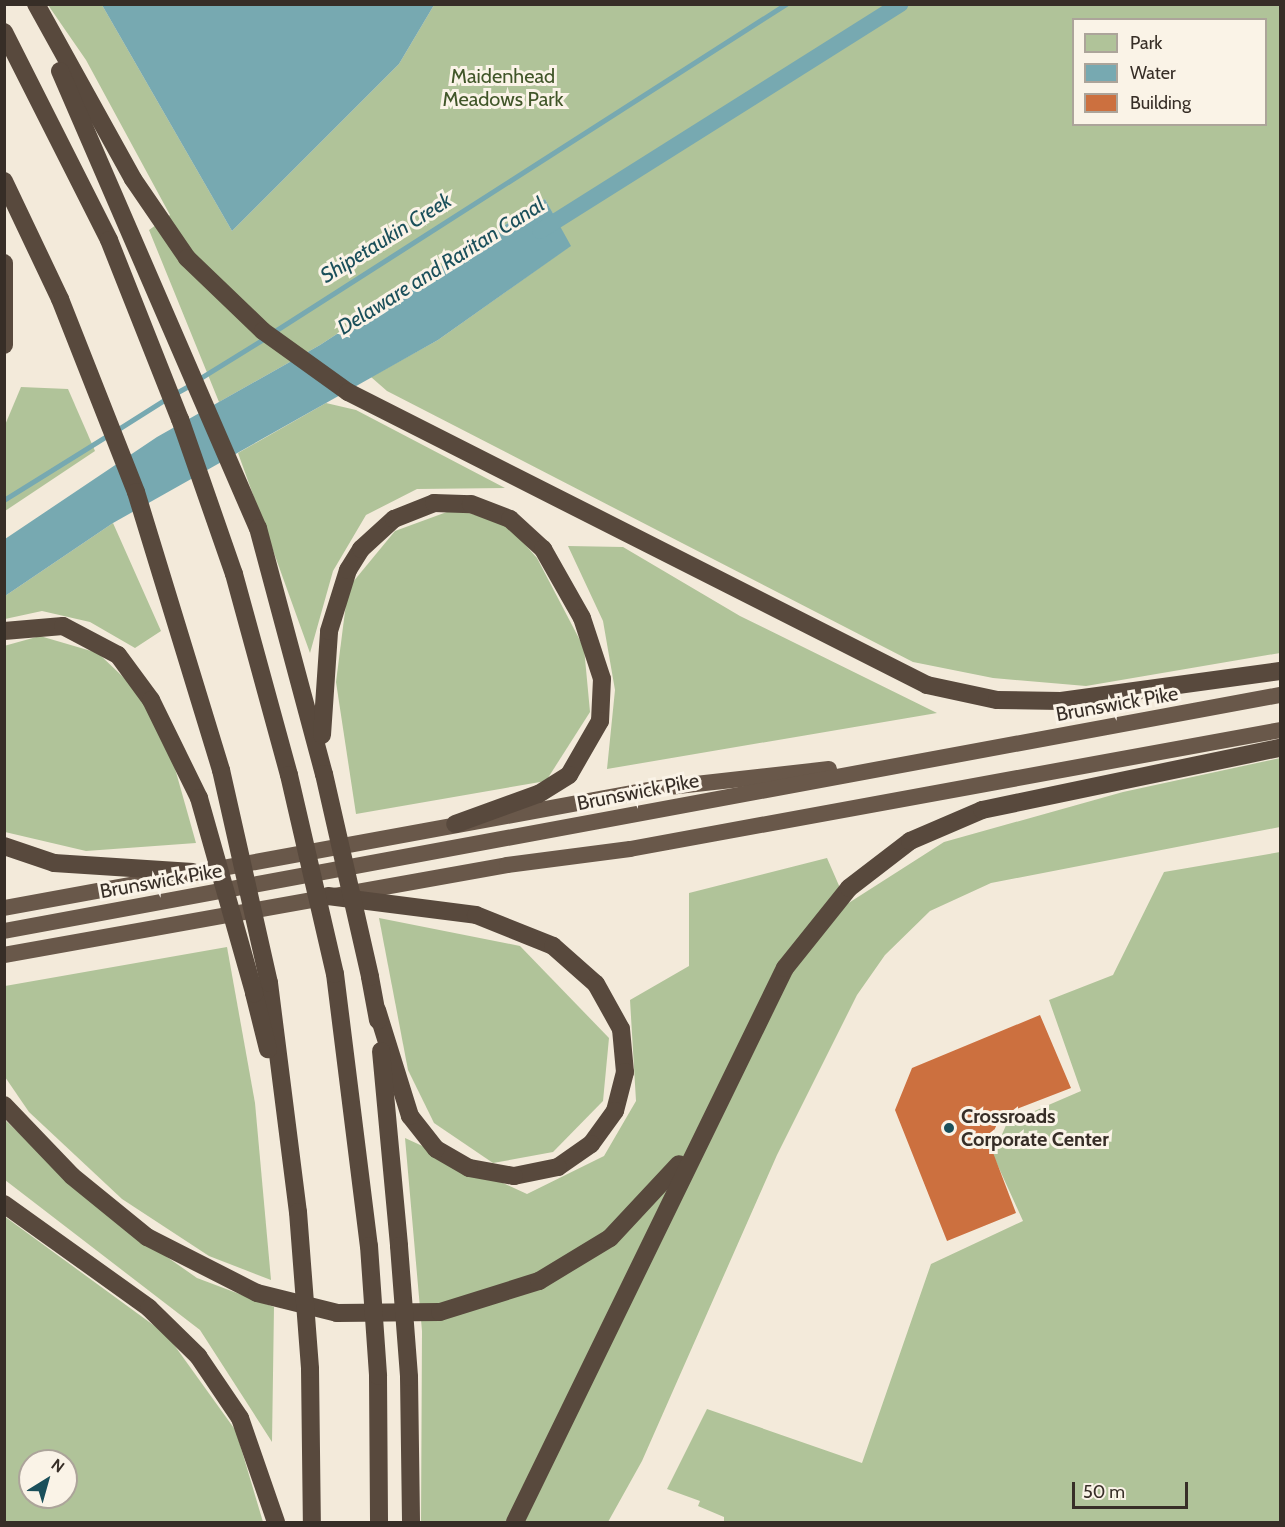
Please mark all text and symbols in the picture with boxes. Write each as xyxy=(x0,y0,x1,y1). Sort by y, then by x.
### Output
legend xyxy=(1072,18,1267,126)
text: Park xyxy=(1130,32,1162,54)
text: Water xyxy=(1130,62,1176,84)
park label: Maidenhead Meadows Park xyxy=(442,65,564,112)
text: Building xyxy=(1130,92,1191,114)
water label: Shipetaukin Creek xyxy=(316,188,456,288)
water label: Delaware and Raritan Canal xyxy=(333,192,549,340)
street label: Brunswick Pike xyxy=(1054,681,1180,727)
street label: Brunswick Pike xyxy=(575,768,701,816)
street label: Brunswick Pike xyxy=(98,858,224,904)
place label: Crossroads Corporate Center xyxy=(961,1104,1109,1151)
marker: Crossroads Corporate Center xyxy=(942,1121,956,1135)
north arrow xyxy=(18,1449,78,1509)
text: N xyxy=(48,1455,68,1477)
scale bar xyxy=(1075,1470,1190,1508)
text: 50 m xyxy=(1083,1481,1125,1503)

